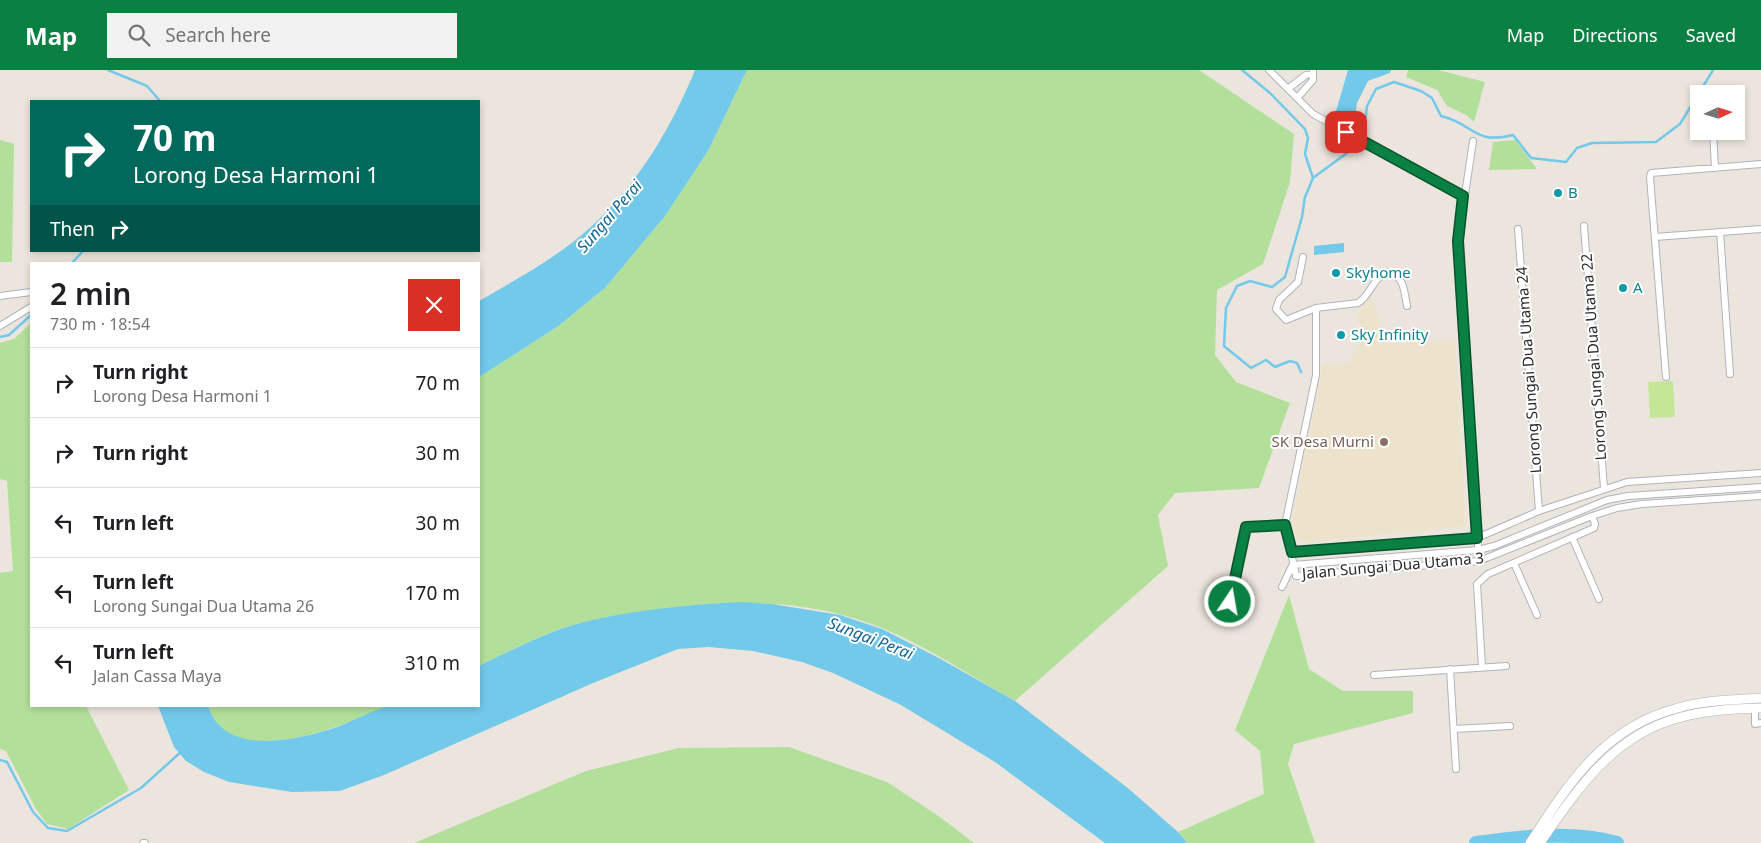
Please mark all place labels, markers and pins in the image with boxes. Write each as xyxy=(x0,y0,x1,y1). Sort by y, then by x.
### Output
pin xyxy=(1325,111,1367,153)
place label: B xyxy=(1568,182,1578,202)
marker: B xyxy=(1552,187,1564,199)
place label: Skyhome xyxy=(1346,262,1411,282)
marker: Skyhome xyxy=(1330,267,1342,279)
place label: A xyxy=(1633,277,1643,297)
marker: A xyxy=(1617,282,1629,294)
place label: Sky Infinity xyxy=(1351,324,1429,344)
marker: Sky Infinity xyxy=(1335,329,1347,341)
place label: SK Desa Murni xyxy=(1271,431,1374,451)
marker: SK Desa Murni xyxy=(1378,436,1390,448)

